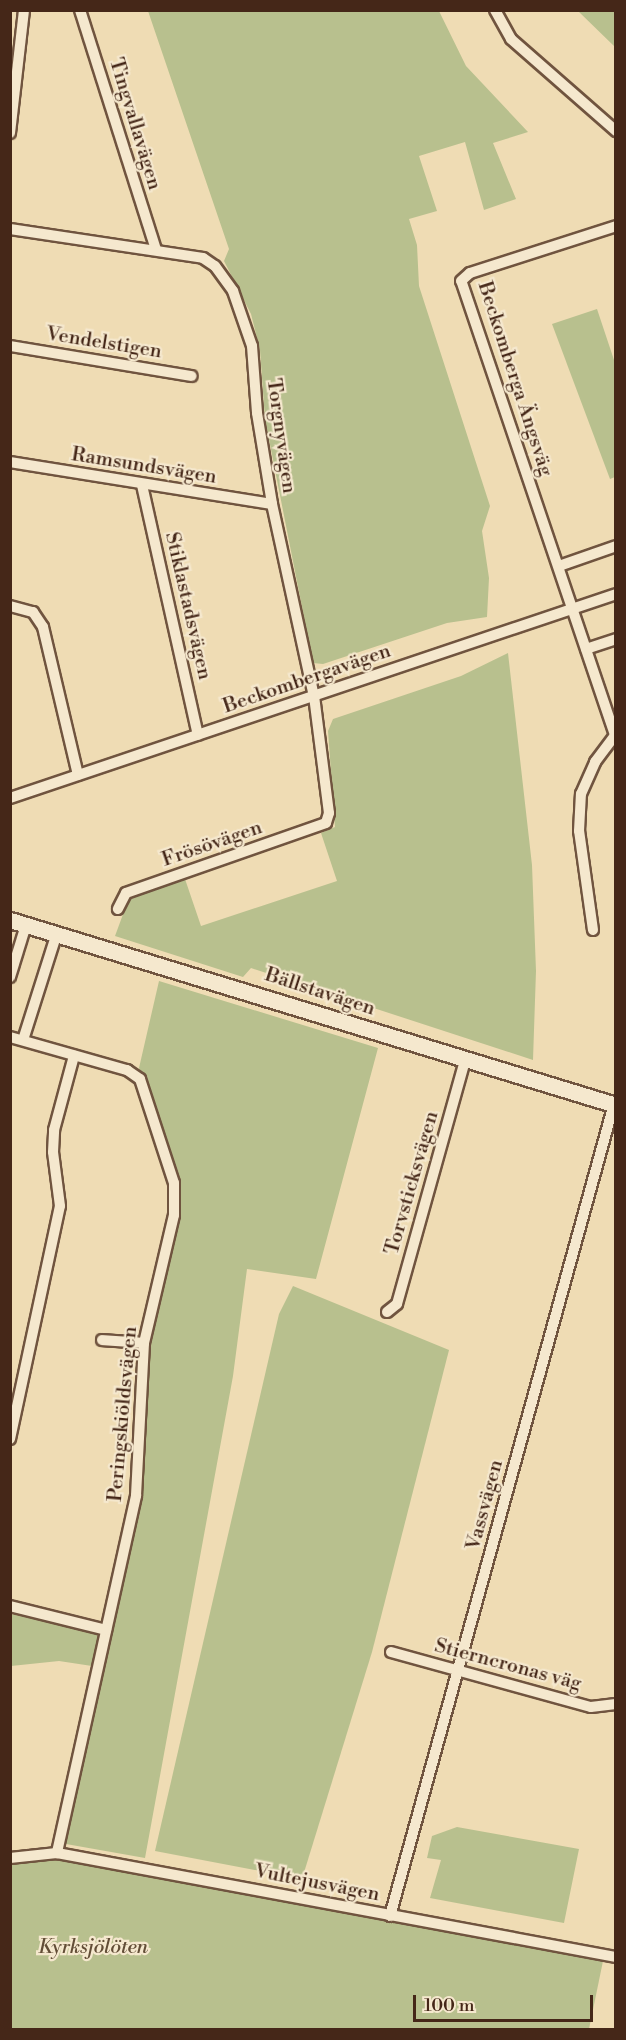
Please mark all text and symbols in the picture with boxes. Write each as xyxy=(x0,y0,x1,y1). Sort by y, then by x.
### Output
street label: Tingvallavägen xyxy=(104,55,166,193)
street label: Beckomberga Ängsväg xyxy=(472,279,558,479)
street label: Vendelstigen xyxy=(44,322,164,364)
street label: Torgnyvägen xyxy=(261,377,301,495)
street label: Ramsundsvägen xyxy=(70,443,218,489)
street label: Stiklastadsvägen xyxy=(159,530,217,682)
street label: Beckombergavägen xyxy=(220,639,394,719)
street label: Frösövägen xyxy=(159,816,265,872)
street label: Bällstavägen xyxy=(262,963,378,1021)
street label: Torvsticksvägen xyxy=(380,1108,444,1258)
street label: Peringskiöldsvägen xyxy=(103,1325,143,1503)
street label: Vassvägen xyxy=(461,1457,509,1553)
street label: Stierncronas väg xyxy=(432,1634,584,1696)
street label: Vultejusvägen xyxy=(252,1859,382,1907)
park label: Kyrksjölöten xyxy=(38,1935,148,1959)
scale bar xyxy=(416,1983,596,2021)
text: 100 m xyxy=(424,1994,475,2017)

